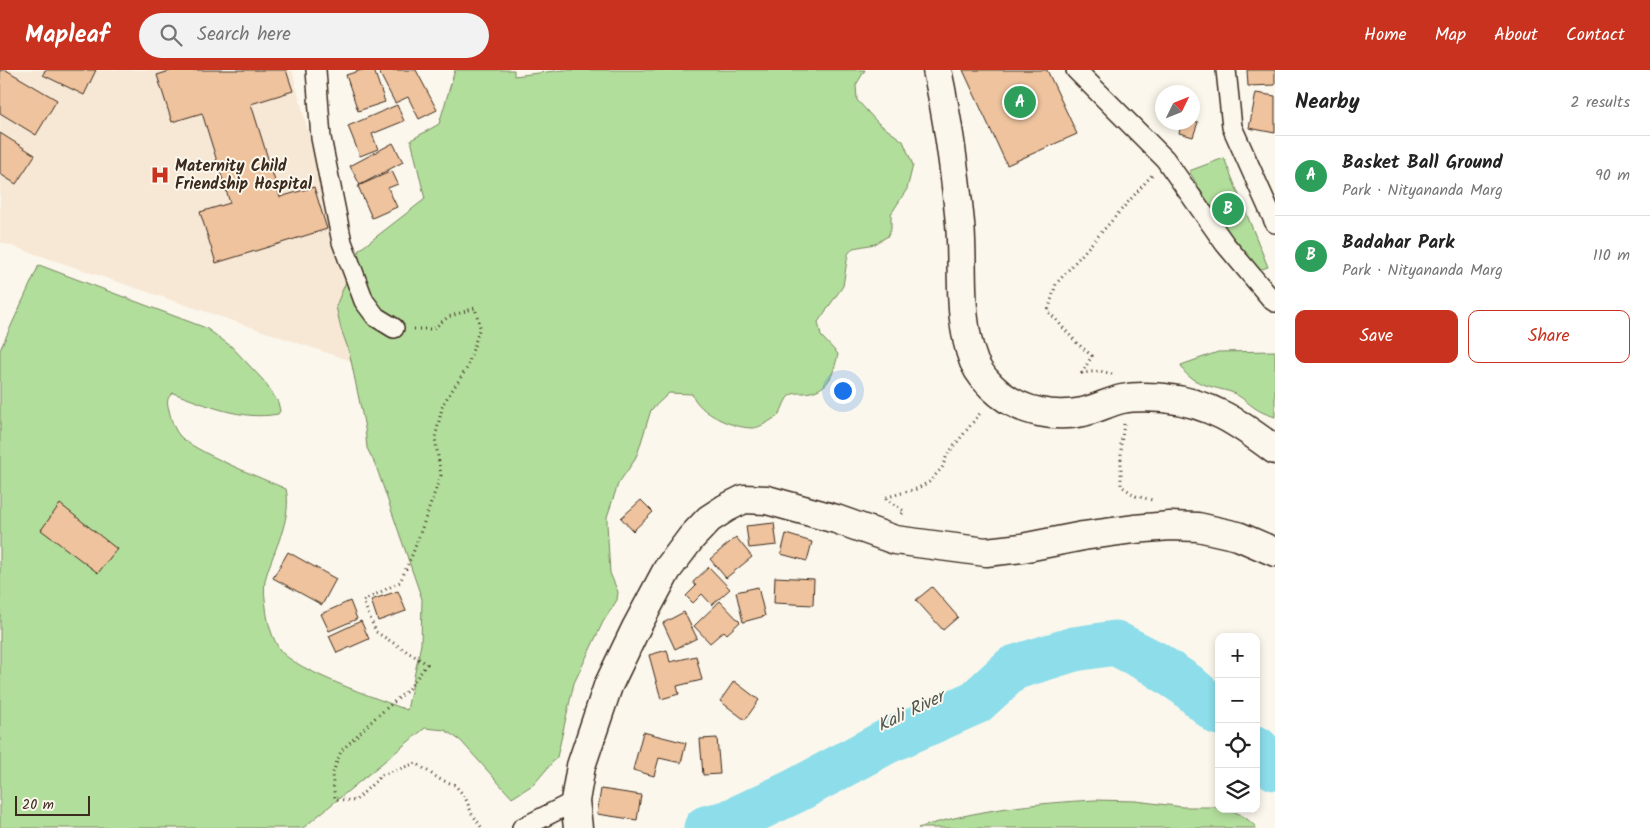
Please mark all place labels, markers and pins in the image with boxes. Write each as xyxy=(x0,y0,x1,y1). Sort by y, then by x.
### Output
pin: A xyxy=(1004,83,1036,121)
place label: Maternity Child Friendship Hospital xyxy=(175,154,313,197)
hospital icon: Maternity Child Friendship Hospital xyxy=(149,164,171,186)
pin: B xyxy=(1212,190,1244,228)

